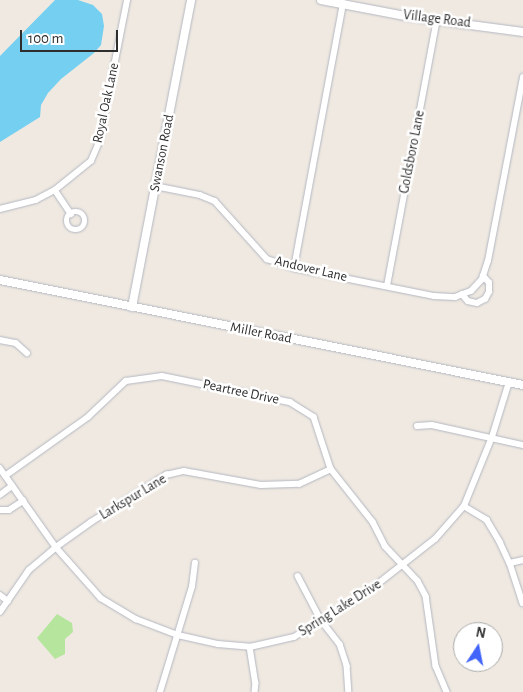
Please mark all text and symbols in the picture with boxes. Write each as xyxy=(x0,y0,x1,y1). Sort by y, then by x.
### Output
street label: Village Road xyxy=(402,7,472,31)
scale bar xyxy=(22,20,120,52)
text: 100 m xyxy=(28,31,63,46)
street label: Royal Oak Lane xyxy=(89,61,123,145)
street label: Goldsboro Lane xyxy=(396,109,428,195)
street label: Swanson Road xyxy=(146,113,178,193)
street label: Andover Lane xyxy=(273,252,349,286)
street label: Miller Road xyxy=(229,319,293,347)
street label: Peartree Drive xyxy=(201,376,281,408)
street label: Larkspur Lane xyxy=(97,470,169,524)
street label: Spring Lake Drive xyxy=(296,576,384,640)
north arrow xyxy=(453,622,503,672)
text: N xyxy=(475,625,487,641)

